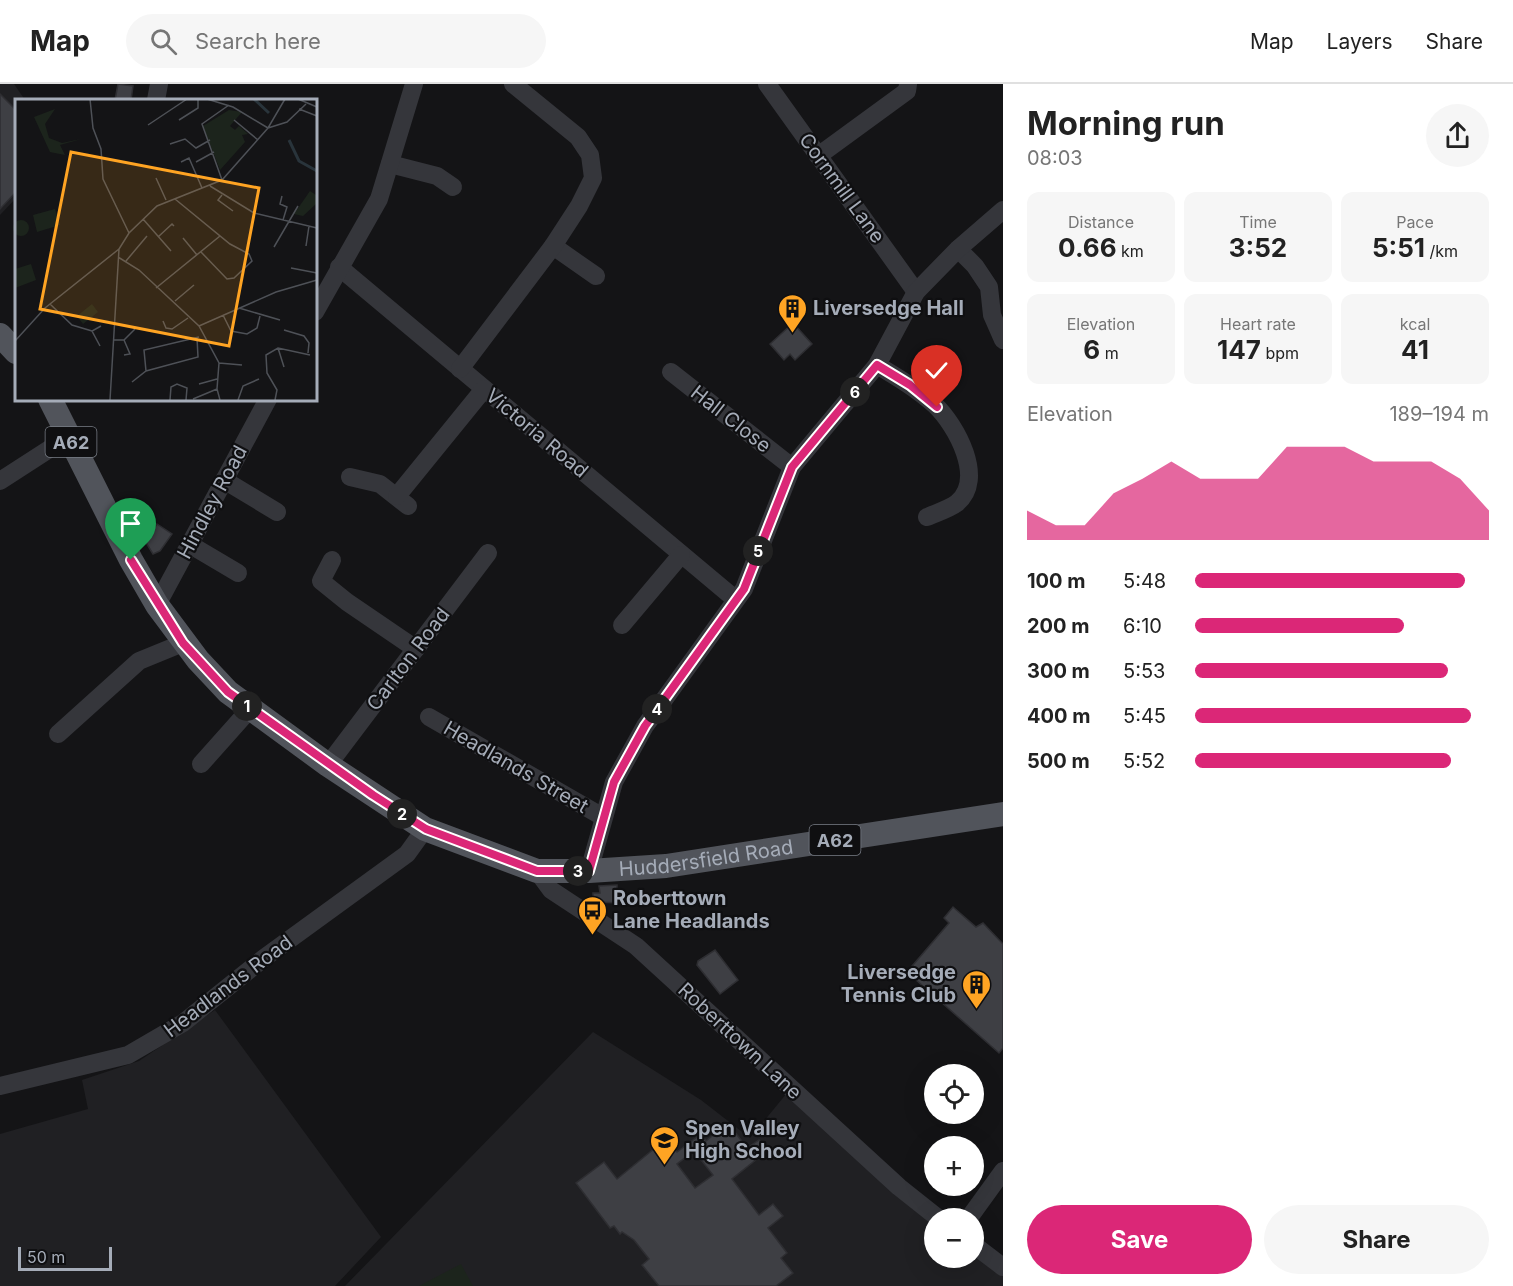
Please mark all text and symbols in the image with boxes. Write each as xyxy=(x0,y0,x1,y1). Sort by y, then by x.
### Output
search box xyxy=(126,14,546,68)
text: Map xyxy=(30,24,90,58)
icon: search xyxy=(147,25,180,58)
text: Search here xyxy=(195,28,321,54)
text: Map xyxy=(1250,29,1294,54)
text: Layers xyxy=(1327,29,1393,54)
text: Share xyxy=(1426,29,1483,54)
inset map xyxy=(15,99,316,400)
text: Morning run xyxy=(1027,103,1225,143)
button: share xyxy=(1426,104,1489,167)
street label: Cornmill Lane xyxy=(794,128,890,248)
text: 08:03 xyxy=(1027,146,1083,170)
text: Distance xyxy=(1068,212,1134,232)
text: Time xyxy=(1239,212,1277,232)
text: Pace xyxy=(1396,212,1434,232)
text: 0.66 xyxy=(1058,232,1117,263)
text: 3:52 xyxy=(1229,232,1287,263)
text: 5:51 xyxy=(1372,232,1425,263)
text: km xyxy=(1117,241,1144,261)
text: /km xyxy=(1425,241,1458,261)
building icon: Liversedge Hall xyxy=(776,292,808,334)
place label: Liversedge Hall xyxy=(813,296,964,320)
text: Elevation xyxy=(1067,314,1135,334)
text: Heart rate xyxy=(1220,314,1296,334)
text: kcal xyxy=(1400,314,1430,334)
text: 6 xyxy=(1083,334,1100,365)
text: 147 xyxy=(1217,334,1261,365)
text: 41 xyxy=(1401,334,1429,365)
text: m xyxy=(1100,343,1119,363)
text: bpm xyxy=(1261,343,1299,363)
pin xyxy=(911,345,962,407)
icon: check xyxy=(920,354,953,387)
pin: 6 xyxy=(840,377,870,407)
street label: Hall Close xyxy=(686,380,776,458)
text: 6 xyxy=(850,382,860,402)
street label: Victoria Road xyxy=(481,383,593,483)
text: Elevation xyxy=(1027,402,1113,426)
text: 189–194 m xyxy=(1389,402,1489,426)
road number: A62 xyxy=(46,427,97,457)
street label: Hindley Road xyxy=(172,441,252,563)
pin xyxy=(105,498,156,560)
icon: arrive xyxy=(114,507,147,540)
pin: 5 xyxy=(743,536,773,566)
text: 5 xyxy=(753,541,763,561)
text: 100 m xyxy=(1027,569,1086,593)
text: 5:48 xyxy=(1123,569,1166,593)
street label: Carlton Road xyxy=(361,603,455,715)
text: 200 m xyxy=(1027,614,1090,638)
text: 6:10 xyxy=(1123,614,1162,638)
text: 300 m xyxy=(1027,659,1090,683)
text: 5:53 xyxy=(1123,659,1165,683)
pin: 1 xyxy=(232,691,262,721)
pin: 4 xyxy=(642,694,672,724)
text: 1 xyxy=(244,696,250,716)
text: 4 xyxy=(652,699,662,719)
text: 400 m xyxy=(1027,704,1091,728)
text: 5:45 xyxy=(1123,704,1166,728)
street label: Headlands Street xyxy=(439,716,593,818)
text: 500 m xyxy=(1027,749,1090,773)
text: 5:52 xyxy=(1123,749,1165,773)
pin: 2 xyxy=(387,799,417,829)
text: 2 xyxy=(397,804,407,824)
road number: A62 xyxy=(810,825,860,855)
street label: Huddersfield Road xyxy=(618,835,795,881)
pin: 3 xyxy=(563,856,593,886)
text: 3 xyxy=(573,861,583,881)
place label: Roberttown Lane Headlands xyxy=(613,886,770,933)
bus stop icon: Roberttown Lane Headlands xyxy=(576,894,608,936)
street label: Headlands Road xyxy=(159,930,297,1042)
place label: Liversedge Tennis Club xyxy=(841,960,956,1007)
building icon: Liversedge Tennis Club xyxy=(961,968,993,1010)
street label: Roberttown Lane xyxy=(673,978,807,1104)
map controls xyxy=(924,1064,984,1268)
button: locate xyxy=(924,1064,984,1124)
place label: Spen Valley High School xyxy=(685,1116,802,1163)
school or university icon: Spen Valley High School xyxy=(648,1124,680,1166)
button: + xyxy=(924,1136,984,1196)
button: Save xyxy=(1027,1205,1252,1274)
button: Share xyxy=(1264,1205,1489,1274)
button: − xyxy=(924,1208,984,1268)
scale bar xyxy=(18,1244,112,1272)
text: 50 m xyxy=(27,1247,65,1267)

